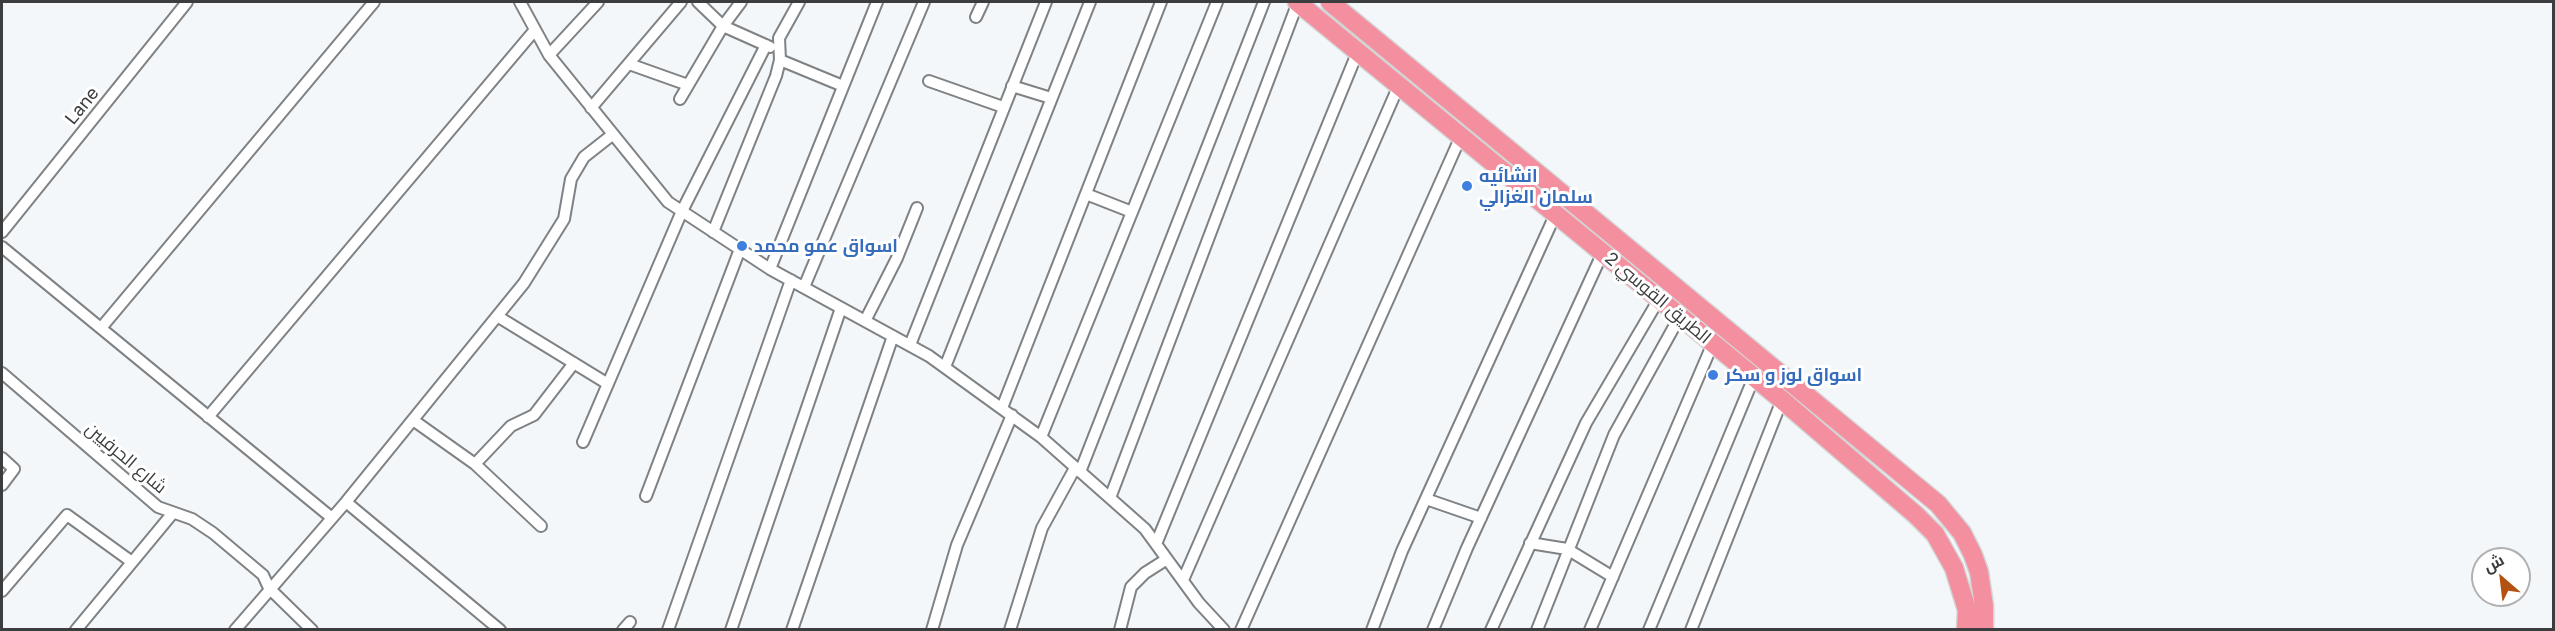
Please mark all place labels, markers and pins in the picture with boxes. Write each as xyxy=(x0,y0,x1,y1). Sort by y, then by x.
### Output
place label: انشائيه سلمان الغزالي xyxy=(1479,165,1593,207)
marker: انشائيه سلمان الغزالي xyxy=(1460,179,1474,193)
place label: اسواق عمو محمد xyxy=(754,235,898,257)
marker: اسواق عمو محمد xyxy=(735,239,749,253)
place label: اسواق لوز و سكر xyxy=(1725,364,1862,386)
marker: اسواق لوز و سكر xyxy=(1706,368,1720,382)

